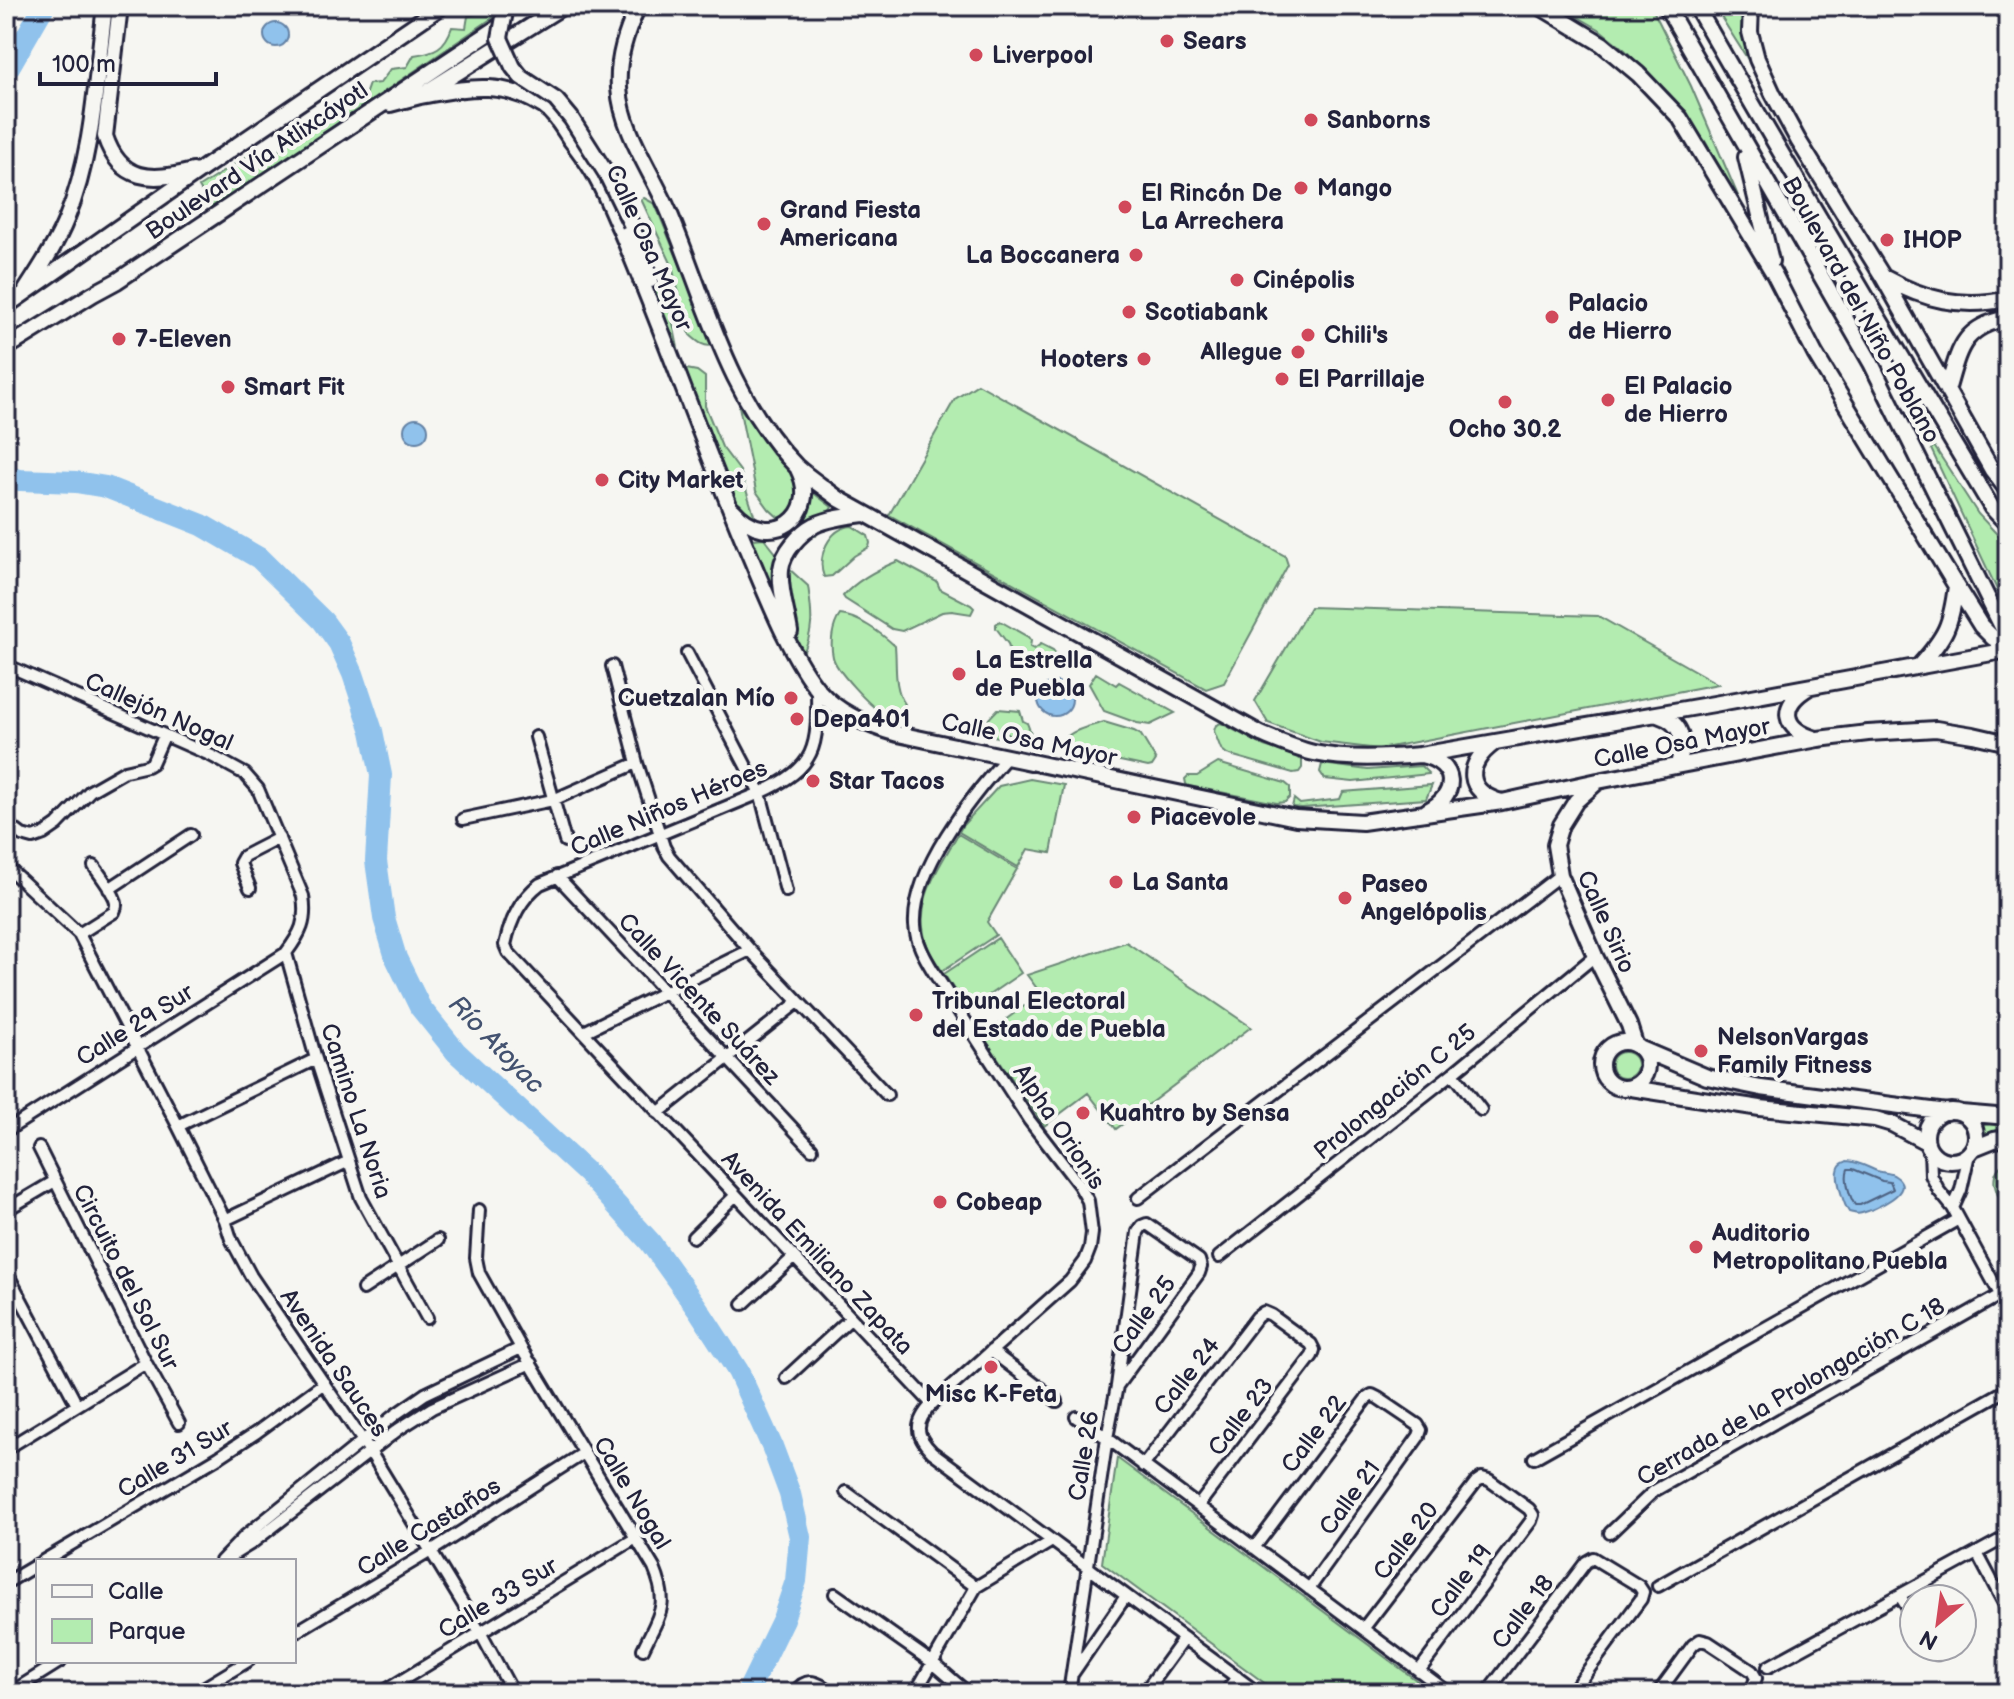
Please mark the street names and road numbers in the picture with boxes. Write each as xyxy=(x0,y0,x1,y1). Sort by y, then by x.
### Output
street label: Boulevard Vía Atlixcáyotl xyxy=(140,76,374,246)
street label: Calle Osa Mayor xyxy=(599,160,699,336)
street label: Boulevard del Niño Poblano xyxy=(1776,172,1946,448)
street label: Callejón Nogal xyxy=(80,666,238,758)
street label: Calle Osa Mayor xyxy=(938,707,1120,773)
street label: Calle Osa Mayor xyxy=(1591,712,1773,774)
street label: Calle Niños Héroes xyxy=(566,753,772,863)
street label: Calle Sirio xyxy=(1570,866,1642,978)
street label: Calle Vicente Suárez xyxy=(612,907,786,1091)
street label: Calle 29 Sur xyxy=(71,977,199,1072)
street label: Prolongación C 25 xyxy=(1308,1018,1482,1166)
street label: Camino La Noria xyxy=(314,1020,398,1202)
street label: Alpha Orionis xyxy=(1007,1059,1111,1195)
street label: Avenida Emiliano Zapata xyxy=(715,1145,919,1361)
street label: Circuito del Sol Sur xyxy=(67,1179,186,1375)
street label: Calle 25 xyxy=(1106,1270,1182,1360)
street label: Avenida Sauces xyxy=(274,1283,394,1443)
street label: Cerrada de la Prolongación C 18 xyxy=(1632,1292,1950,1492)
street label: Calle 24 xyxy=(1148,1331,1226,1421)
street label: Calle 23 xyxy=(1202,1372,1280,1462)
street label: Calle 22 xyxy=(1275,1389,1353,1479)
street label: Calle 26 xyxy=(1063,1409,1105,1503)
street label: Calle 31 Sur xyxy=(112,1413,238,1505)
street label: Calle Nogal xyxy=(587,1431,677,1555)
street label: Calle 21 xyxy=(1313,1455,1387,1541)
street label: Calle Castaños xyxy=(352,1471,506,1583)
street label: Calle 20 xyxy=(1367,1496,1445,1586)
street label: Calle 19 xyxy=(1424,1538,1498,1624)
street label: Calle 33 Sur xyxy=(433,1551,563,1645)
street label: Calle 18 xyxy=(1486,1569,1560,1655)

